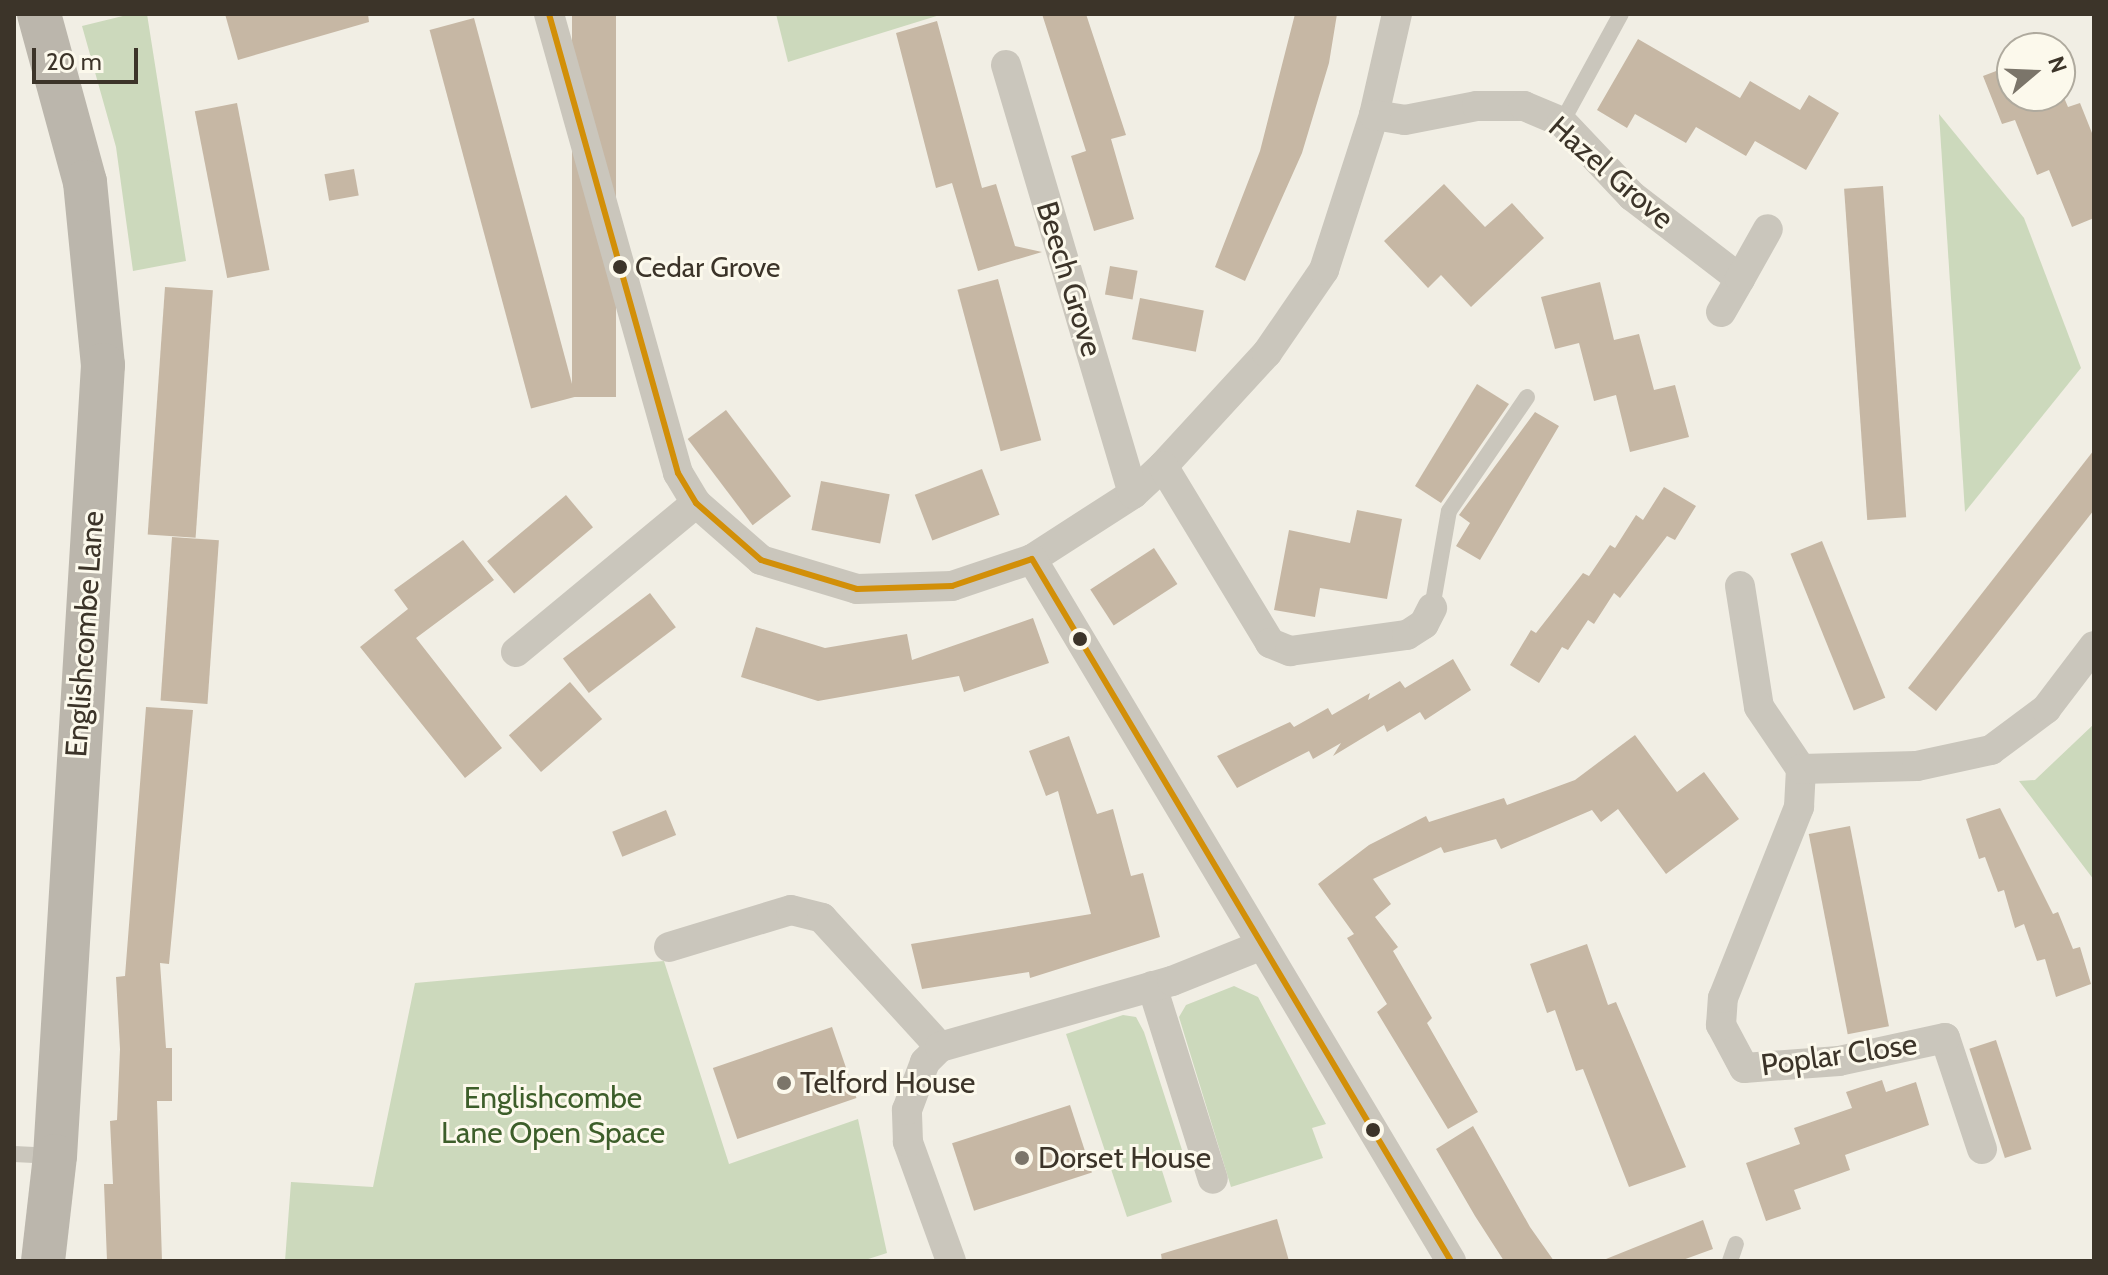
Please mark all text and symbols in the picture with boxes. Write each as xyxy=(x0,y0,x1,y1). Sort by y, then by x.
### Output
scale bar xyxy=(36,32,142,82)
north arrow xyxy=(1996,32,2076,112)
text: 20 m xyxy=(46,47,102,76)
text: N xyxy=(2042,53,2073,76)
street label: Hazel Grove xyxy=(1541,109,1681,237)
street label: Beech Grove xyxy=(1028,197,1110,361)
place label: Cedar Grove xyxy=(635,250,780,284)
marker: Cedar Grove xyxy=(612,259,628,275)
street label: Englishcombe Lane xyxy=(58,510,112,758)
unlabelled marker xyxy=(1072,631,1088,647)
street label: Poplar Close xyxy=(1759,1026,1919,1084)
place label: Telford House xyxy=(800,1065,975,1101)
marker: Telford House xyxy=(775,1074,793,1092)
park label: Englishcombe Lane Open Space xyxy=(441,1080,665,1150)
unlabelled marker xyxy=(1365,1122,1381,1138)
place label: Dorset House xyxy=(1038,1140,1211,1176)
marker: Dorset House xyxy=(1013,1149,1031,1167)

